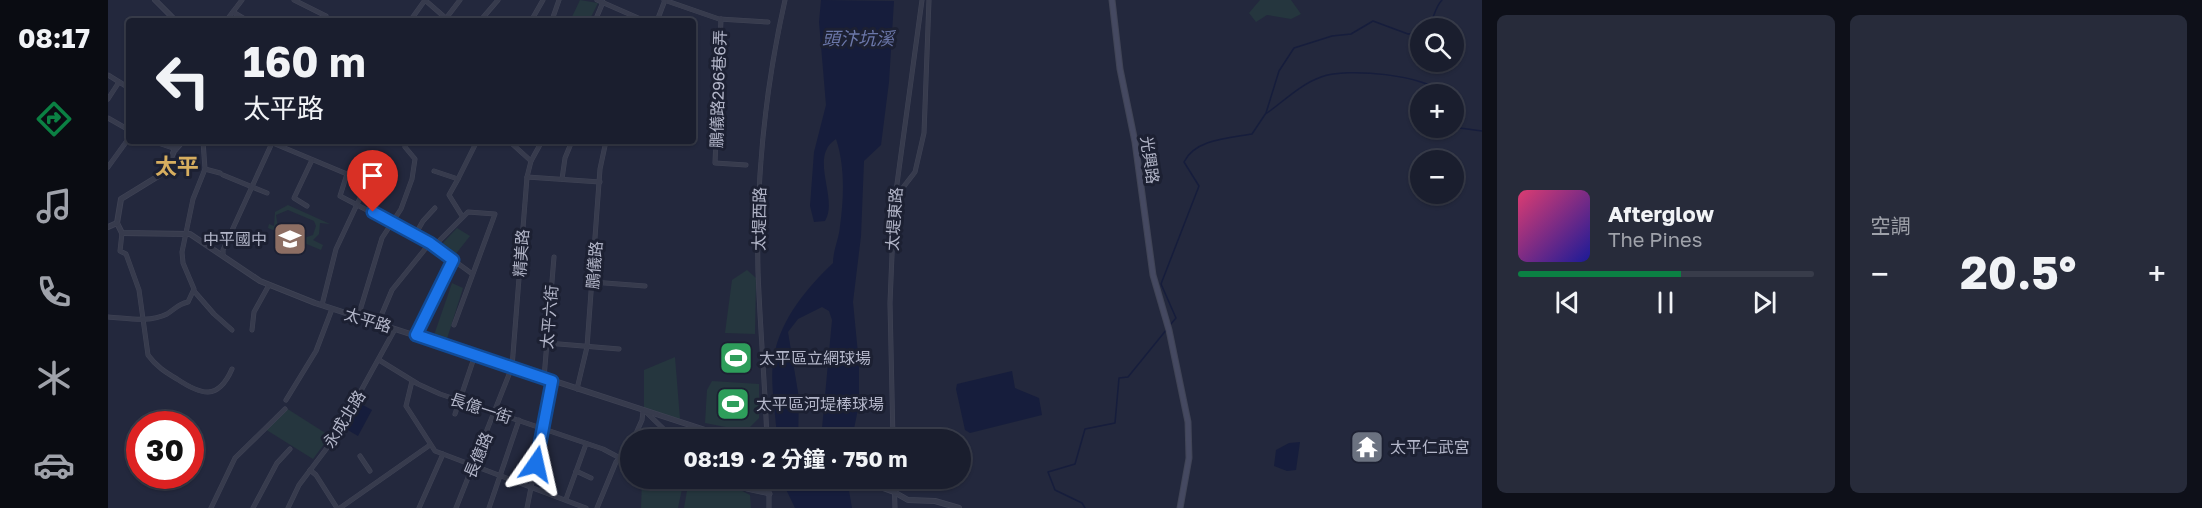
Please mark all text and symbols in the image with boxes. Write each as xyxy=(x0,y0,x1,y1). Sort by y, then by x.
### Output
map controls xyxy=(1410,18,1464,204)
button: search xyxy=(1410,18,1464,72)
text: 08:17 xyxy=(18,22,90,54)
water label: 頭汴坑溪 xyxy=(822,27,897,49)
street label: 鵬儀路296巷6弄 xyxy=(706,30,730,148)
text: 160 m xyxy=(243,36,366,86)
icon: left xyxy=(144,42,222,120)
button: + xyxy=(1410,84,1464,138)
text: 太平路 xyxy=(243,92,324,124)
icon: directions xyxy=(33,98,75,140)
street label: 光興路 xyxy=(1137,135,1163,185)
pin xyxy=(347,150,398,212)
button: − xyxy=(1410,150,1464,204)
district label: 太平 xyxy=(155,152,199,179)
icon: arrive xyxy=(356,159,389,192)
icon: music xyxy=(33,185,75,227)
street label: 太堤東路 xyxy=(882,186,906,252)
street label: 太堤西路 xyxy=(748,187,770,251)
text: Afterglow xyxy=(1608,200,1714,227)
text: 空調 xyxy=(1871,213,1911,237)
school or university icon: 中平國中 xyxy=(272,221,308,257)
text: The Pines xyxy=(1608,227,1702,251)
street label: 精美路 xyxy=(509,228,533,278)
place label: 中平國中 xyxy=(203,229,267,249)
street label: 鵬儀路 xyxy=(582,240,606,290)
text: 20.5° xyxy=(1960,245,2076,299)
text: − xyxy=(1871,254,1889,293)
text: + xyxy=(2148,254,2166,293)
icon: phone xyxy=(33,271,75,313)
street label: 太平六街 xyxy=(536,284,562,350)
icon: previous xyxy=(1551,286,1584,319)
icon: pause xyxy=(1649,286,1682,319)
icon: next xyxy=(1748,286,1781,319)
street label: 太平路 xyxy=(342,303,394,337)
sports icon: 太平區立網球場 xyxy=(718,340,754,376)
place label: 太平區立網球場 xyxy=(759,348,871,368)
icon: climate xyxy=(33,357,75,399)
sports icon: 太平區河堤棒球場 xyxy=(715,386,751,422)
street label: 永成北路 xyxy=(319,387,369,451)
street label: 長億一街 xyxy=(447,389,515,427)
place label: 太平區河堤棒球場 xyxy=(756,394,884,414)
speed limit sign: 30 xyxy=(126,411,204,489)
street label: 長億路 xyxy=(459,429,497,481)
temple icon: 太平仁武宮 xyxy=(1349,429,1385,465)
position arrow xyxy=(504,432,568,496)
place label: 太平仁武宮 xyxy=(1390,437,1470,457)
icon: car xyxy=(33,444,75,486)
text: 08:19 · 2 分鐘 · 750 m xyxy=(683,445,908,472)

